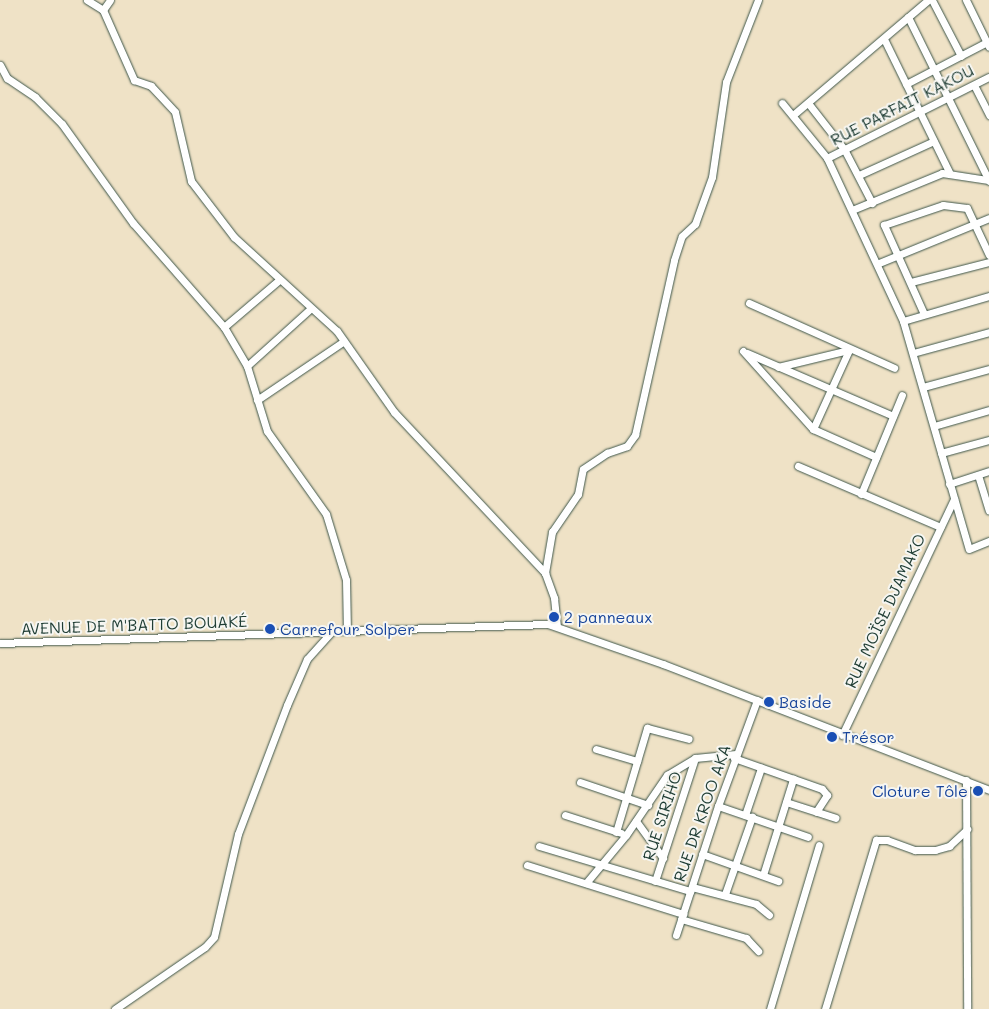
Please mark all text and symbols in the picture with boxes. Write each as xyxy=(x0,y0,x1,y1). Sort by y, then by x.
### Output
street label: RUE PARFAIT KAKOU xyxy=(827,61,977,149)
street label: RUE MOÏSE DJAMAKO xyxy=(841,531,929,691)
place label: 2 panneaux xyxy=(564,607,652,627)
street label: AVENUE DE M'BATTO BOUAKÉ xyxy=(21,611,247,639)
marker: 2 panneaux xyxy=(548,611,560,623)
place label: Carrefour Solper xyxy=(280,619,415,639)
marker: Carrefour Solper xyxy=(264,623,276,635)
place label: Baside xyxy=(779,692,832,712)
marker: Baside xyxy=(763,696,775,708)
place label: Trésor xyxy=(842,727,894,747)
marker: Trésor xyxy=(826,731,838,743)
street label: RUE DR KROO AKA xyxy=(670,742,734,884)
street label: RUE SIRIHO xyxy=(639,769,685,863)
place label: Cloture Tôle xyxy=(872,781,968,801)
marker: Cloture Tôle xyxy=(972,785,984,797)

